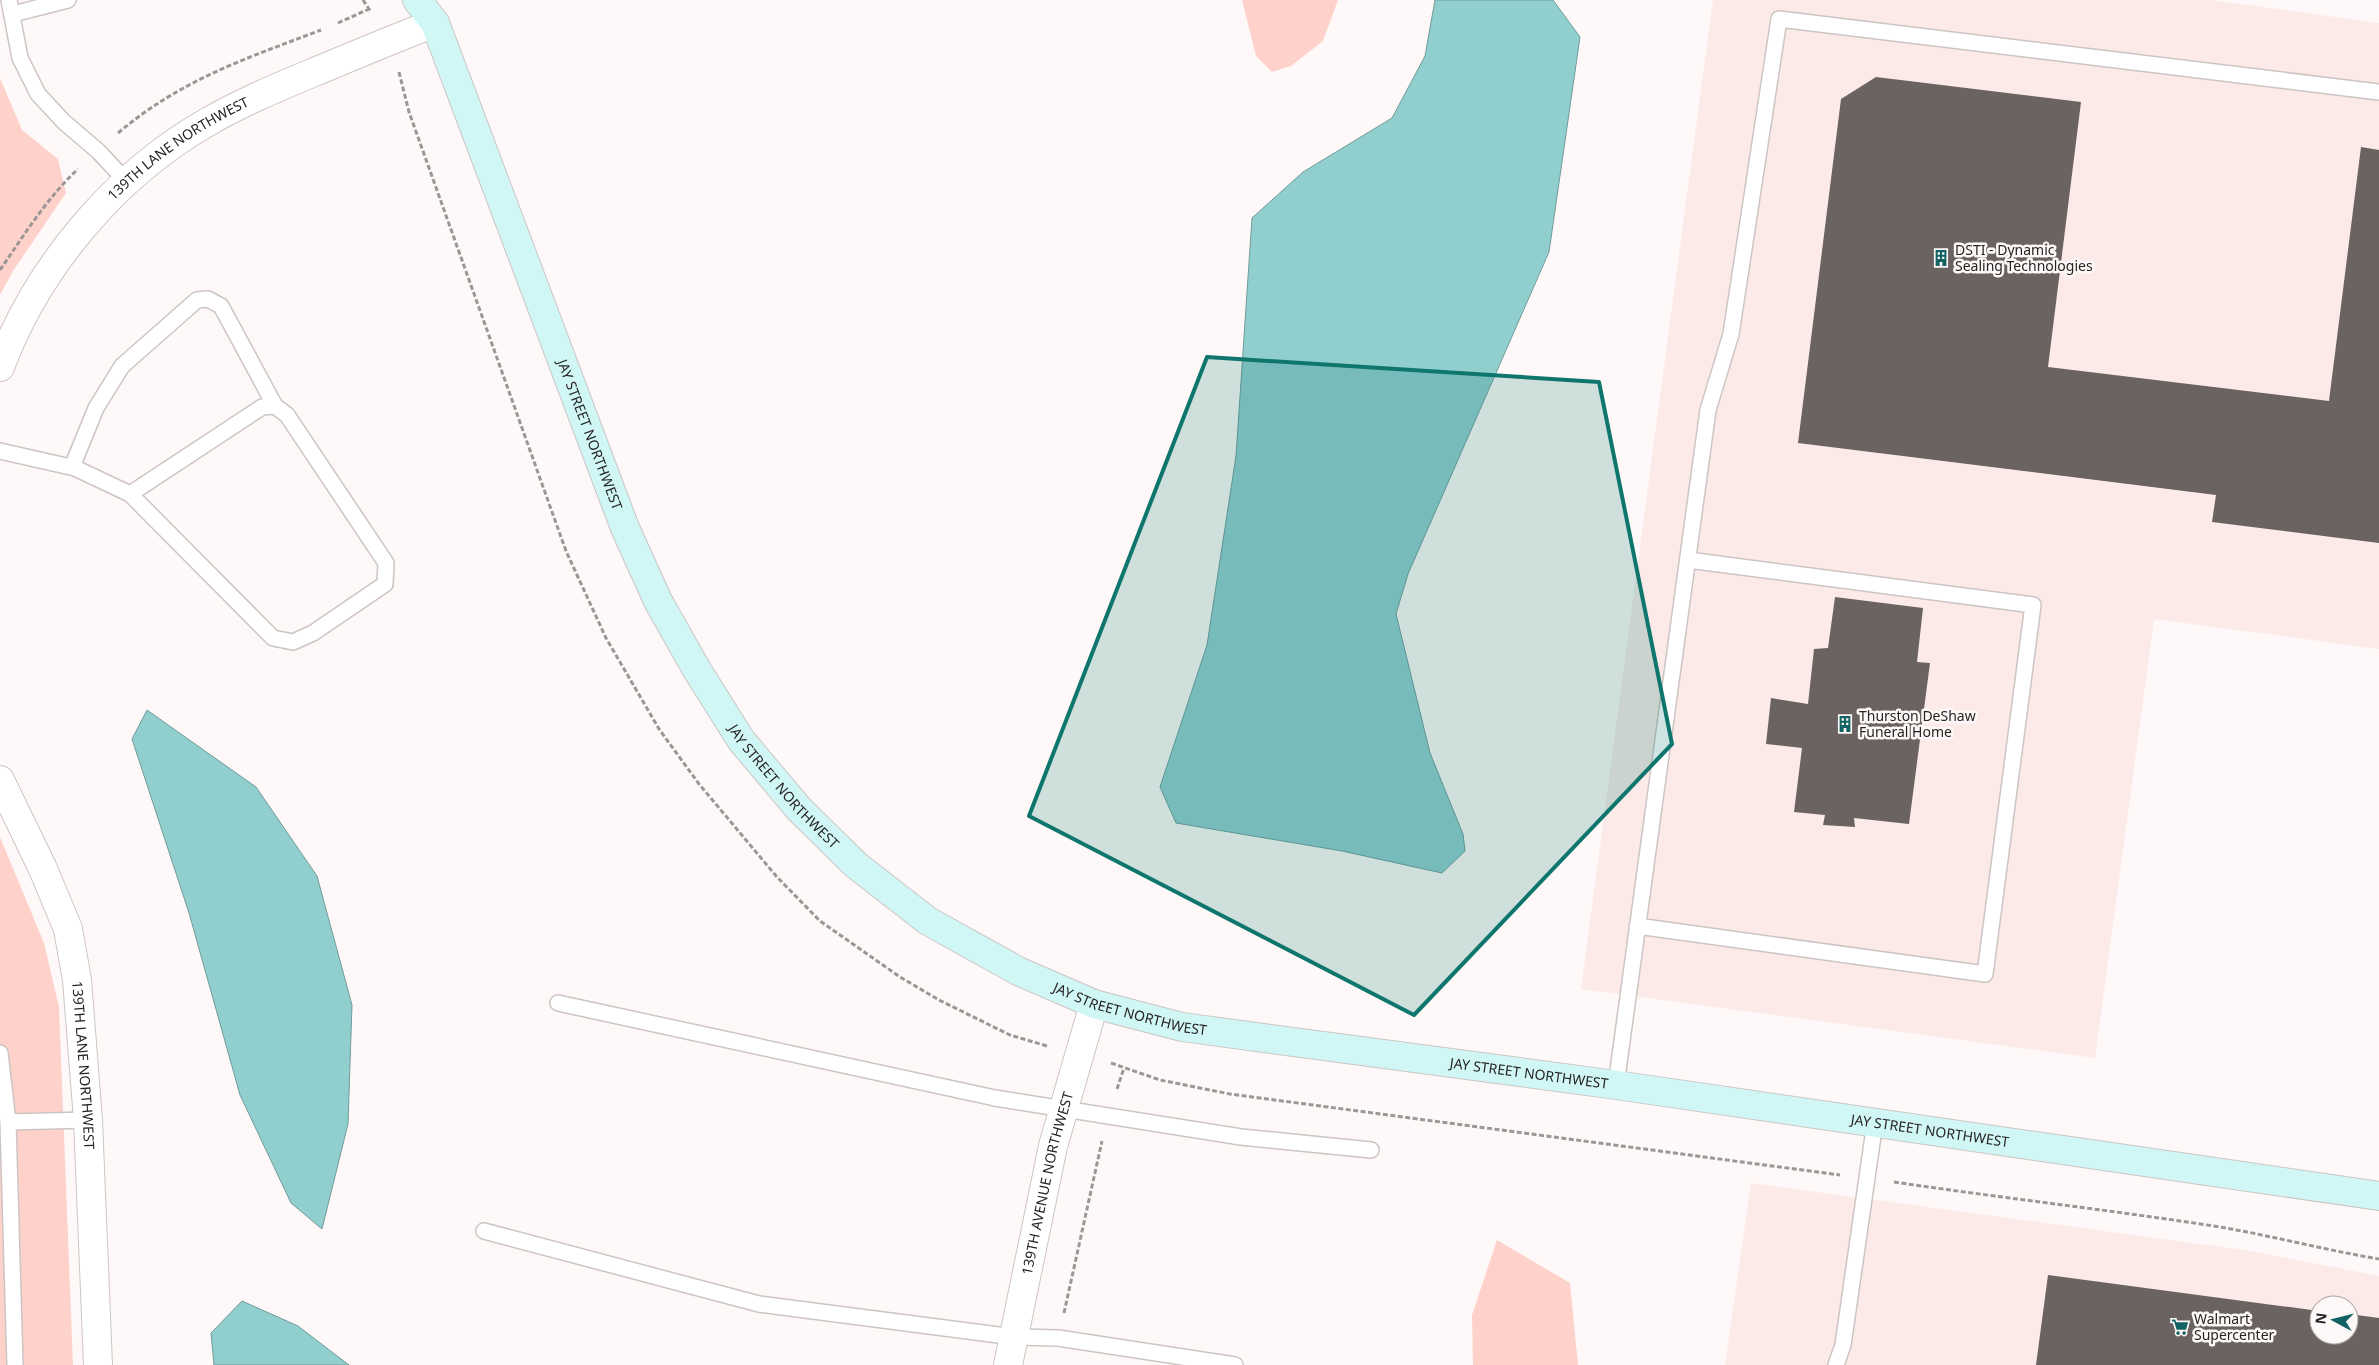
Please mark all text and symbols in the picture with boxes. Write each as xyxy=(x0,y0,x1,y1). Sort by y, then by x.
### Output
street label: 139TH LANE NORTHWEST xyxy=(103,92,252,204)
place label: DSTI - Dynamic Sealing Technologies xyxy=(1955,240,2093,275)
building icon: DSTI - Dynamic Sealing Technologies xyxy=(1931,248,1951,268)
street label: JAY STREET NORTHWEST xyxy=(553,355,627,513)
place label: Thurston DeShaw Funeral Home xyxy=(1859,706,1976,741)
building icon: Thurston DeShaw Funeral Home xyxy=(1835,714,1855,734)
street label: JAY STREET NORTHWEST xyxy=(723,719,844,853)
street label: JAY STREET NORTHWEST xyxy=(1049,977,1208,1039)
street label: 139TH LANE NORTHWEST xyxy=(68,980,99,1150)
street label: JAY STREET NORTHWEST xyxy=(1447,1053,1610,1093)
street label: 139TH AVENUE NORTHWEST xyxy=(1017,1089,1077,1276)
street label: JAY STREET NORTHWEST xyxy=(1848,1109,2011,1151)
north arrow xyxy=(2309,1295,2359,1345)
place label: Walmart Supercenter xyxy=(2194,1309,2275,1344)
text: N xyxy=(2310,1312,2331,1325)
supermarket icon: Walmart Supercenter xyxy=(2170,1317,2190,1337)

